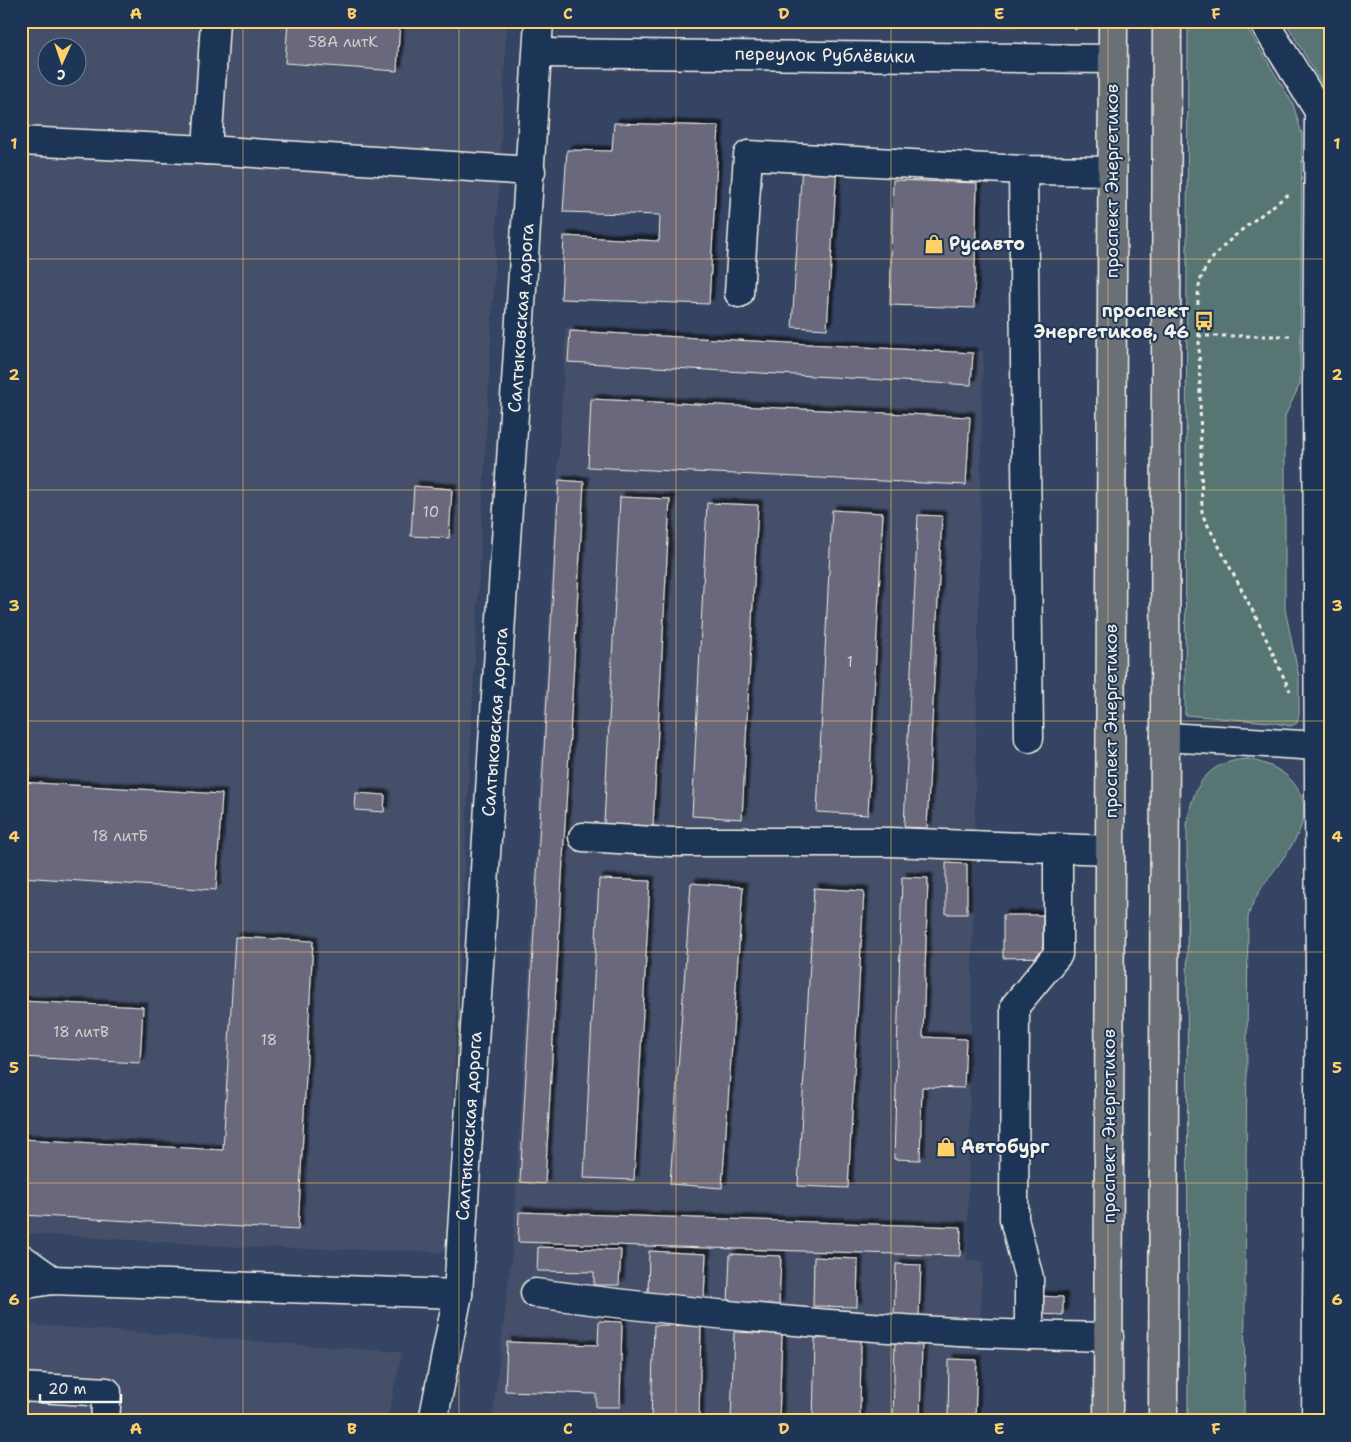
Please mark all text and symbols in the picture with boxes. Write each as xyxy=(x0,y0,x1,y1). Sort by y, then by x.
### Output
text: A xyxy=(130,3,142,24)
text: B xyxy=(347,3,357,24)
text: C xyxy=(563,3,573,24)
text: D xyxy=(778,3,790,24)
text: E xyxy=(994,3,1004,24)
text: F xyxy=(1211,3,1221,24)
house number: 58А литК xyxy=(308,32,378,52)
north arrow xyxy=(38,38,88,88)
street label: переулок Рублёвики xyxy=(734,41,916,69)
text: С xyxy=(57,66,66,84)
street label: проспект Энергетиков xyxy=(1100,84,1124,278)
text: 1 xyxy=(10,133,18,154)
text: 1 xyxy=(1333,133,1341,154)
street label: Салтыковская дорога xyxy=(502,223,540,413)
place label: Русавто xyxy=(949,232,1025,256)
shop icon: Русавто xyxy=(923,233,945,255)
place label: проспект Энергетиков, 46 xyxy=(1034,299,1189,344)
bus stop icon: проспект Энергетиков, 46 xyxy=(1193,310,1215,332)
text: 2 xyxy=(8,364,20,385)
text: 2 xyxy=(1331,364,1343,385)
house number: 10 xyxy=(423,502,439,522)
text: 3 xyxy=(8,595,20,616)
text: 3 xyxy=(1331,595,1343,616)
street label: проспект Энергетиков xyxy=(1099,624,1123,818)
street label: Салтыковская дорога xyxy=(476,627,514,817)
house number: 1 xyxy=(847,652,853,672)
text: 4 xyxy=(8,826,20,847)
house number: 18 литБ xyxy=(92,826,148,846)
text: 4 xyxy=(1331,826,1343,847)
house number: 18 литВ xyxy=(53,1022,109,1042)
street label: проспект Энергетиков xyxy=(1097,1029,1121,1223)
house number: 18 xyxy=(261,1030,277,1050)
street label: Салтыковская дорога xyxy=(450,1031,488,1221)
text: 5 xyxy=(9,1057,19,1078)
text: 5 xyxy=(1332,1057,1342,1078)
place label: Автобург xyxy=(961,1135,1050,1159)
shop icon: Автобург xyxy=(935,1136,957,1158)
text: 6 xyxy=(8,1289,20,1310)
text: 6 xyxy=(1331,1289,1343,1310)
scale bar xyxy=(40,1372,121,1404)
text: 20 m xyxy=(48,1379,87,1399)
text: A xyxy=(130,1418,142,1439)
text: B xyxy=(347,1418,357,1439)
text: C xyxy=(563,1418,573,1439)
text: D xyxy=(778,1418,790,1439)
text: E xyxy=(994,1418,1004,1439)
text: F xyxy=(1211,1418,1221,1439)

